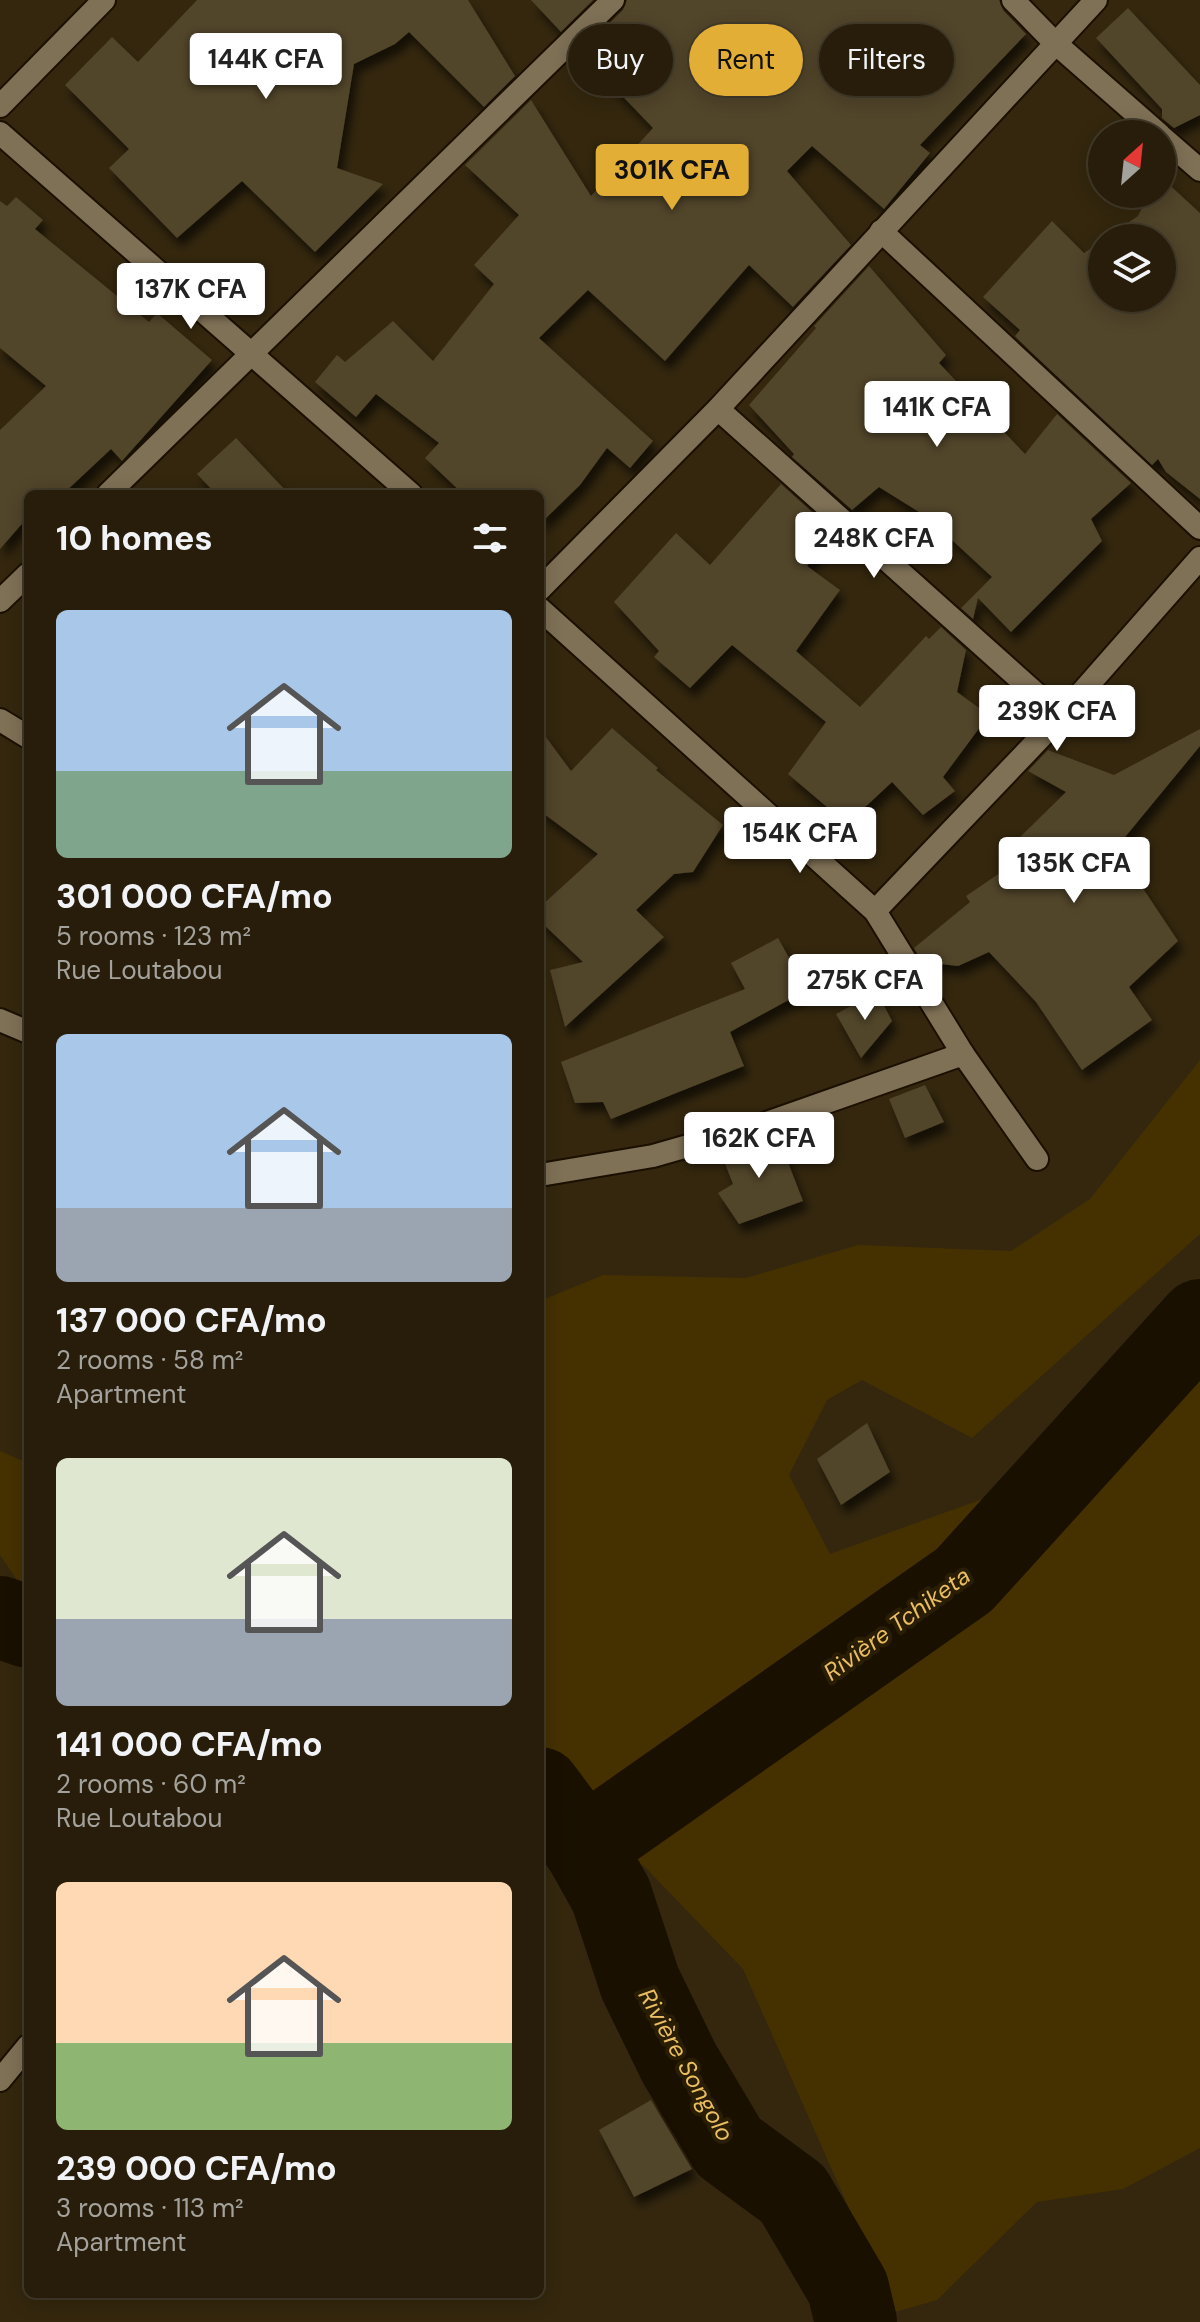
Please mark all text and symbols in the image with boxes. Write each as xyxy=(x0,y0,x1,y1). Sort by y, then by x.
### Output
chip: Buy xyxy=(568,24,673,96)
chip: Rent xyxy=(689,24,803,96)
chip: Filters xyxy=(819,24,954,96)
pin: 144K CFA xyxy=(183,33,349,101)
text: 144K CFA xyxy=(208,42,324,76)
north arrow xyxy=(1088,120,1176,208)
map controls xyxy=(1088,120,1176,312)
pin: 301K CFA xyxy=(589,144,755,212)
text: 301K CFA xyxy=(614,153,730,187)
button: layers xyxy=(1088,224,1176,312)
pin: 137K CFA xyxy=(108,263,274,331)
text: 137K CFA xyxy=(135,272,247,306)
pin: 141K CFA xyxy=(854,381,1020,449)
text: 141K CFA xyxy=(882,390,992,424)
pin: 248K CFA xyxy=(791,512,957,580)
text: 10 homes xyxy=(56,516,213,561)
icon: filters xyxy=(468,516,512,560)
text: 248K CFA xyxy=(813,521,935,555)
icon: home xyxy=(212,662,356,806)
pin: 239K CFA xyxy=(974,685,1140,753)
text: 239K CFA xyxy=(997,694,1117,728)
pin: 154K CFA xyxy=(717,807,883,875)
text: 154K CFA xyxy=(742,816,858,850)
pin: 135K CFA xyxy=(991,837,1157,905)
text: 135K CFA xyxy=(1017,846,1131,880)
text: 301 000 CFA/mo xyxy=(56,874,333,919)
text: 5 rooms · 123 m² xyxy=(56,919,251,953)
text: Rue Loutabou xyxy=(56,953,222,987)
pin: 275K CFA xyxy=(782,954,948,1022)
text: 275K CFA xyxy=(806,963,924,997)
icon: home xyxy=(212,1086,356,1230)
pin: 162K CFA xyxy=(676,1112,842,1180)
text: 162K CFA xyxy=(702,1121,816,1155)
text: 137 000 CFA/mo xyxy=(56,1298,327,1343)
text: 2 rooms · 58 m² xyxy=(56,1343,243,1377)
text: Apartment xyxy=(56,1377,187,1411)
icon: home xyxy=(212,1510,356,1654)
water label: Rivière Tchiketa xyxy=(817,1560,976,1687)
text: 141 000 CFA/mo xyxy=(56,1722,323,1767)
text: 2 rooms · 60 m² xyxy=(56,1767,246,1801)
text: Rue Loutabou xyxy=(56,1801,222,1835)
icon: home xyxy=(212,1934,356,2078)
water label: Rivière Songolo xyxy=(632,1983,741,2147)
text: 239 000 CFA/mo xyxy=(56,2146,337,2191)
text: 3 rooms · 113 m² xyxy=(56,2191,244,2225)
text: Apartment xyxy=(56,2225,187,2259)

